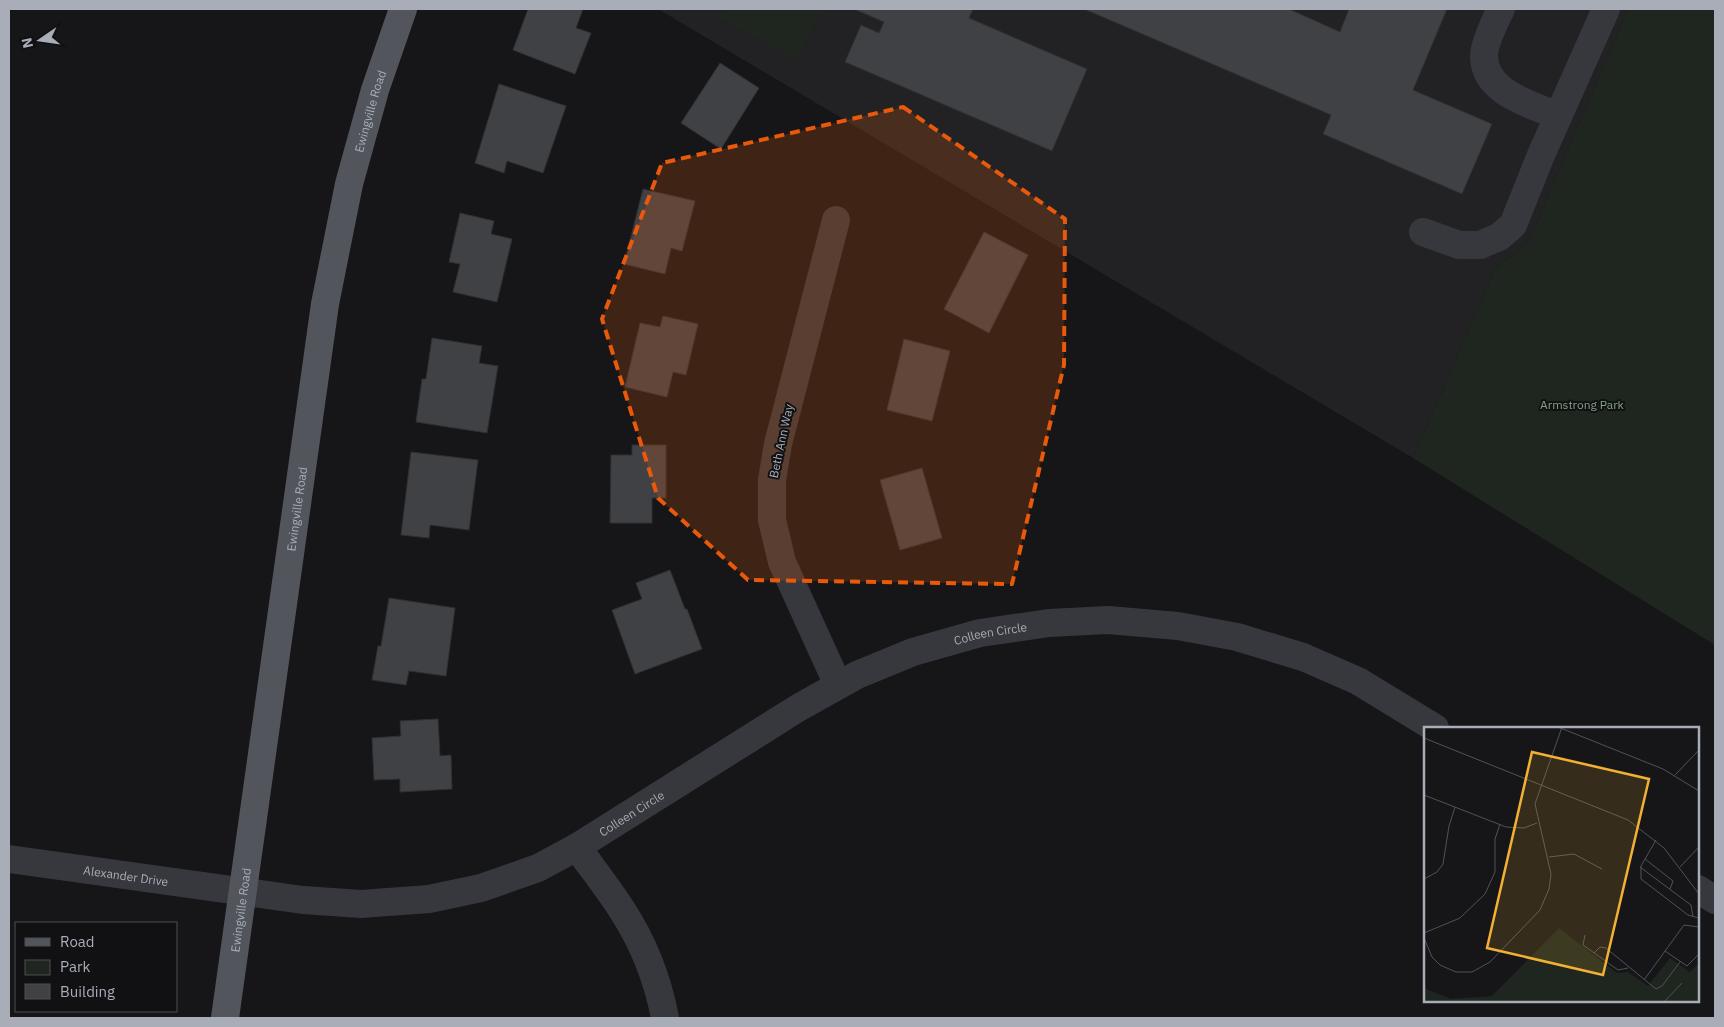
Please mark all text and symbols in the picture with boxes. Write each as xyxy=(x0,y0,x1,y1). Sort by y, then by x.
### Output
north arrow xyxy=(15,15,65,65)
text: N xyxy=(17,36,37,50)
street label: Ewingville Road xyxy=(351,68,389,154)
park label: Armstrong Park xyxy=(1540,397,1625,412)
street label: Beth Ann Way xyxy=(766,403,796,479)
street label: Ewingville Road xyxy=(283,466,310,552)
street label: Colleen Circle xyxy=(952,619,1028,648)
inset map xyxy=(1424,727,1699,1002)
street label: Colleen Circle xyxy=(596,787,667,839)
street label: Alexander Drive xyxy=(83,862,170,889)
street label: Ewingville Road xyxy=(227,867,253,953)
legend xyxy=(15,922,178,1012)
text: Road xyxy=(60,932,95,951)
text: Park xyxy=(60,957,90,976)
text: Building xyxy=(60,982,115,1001)

